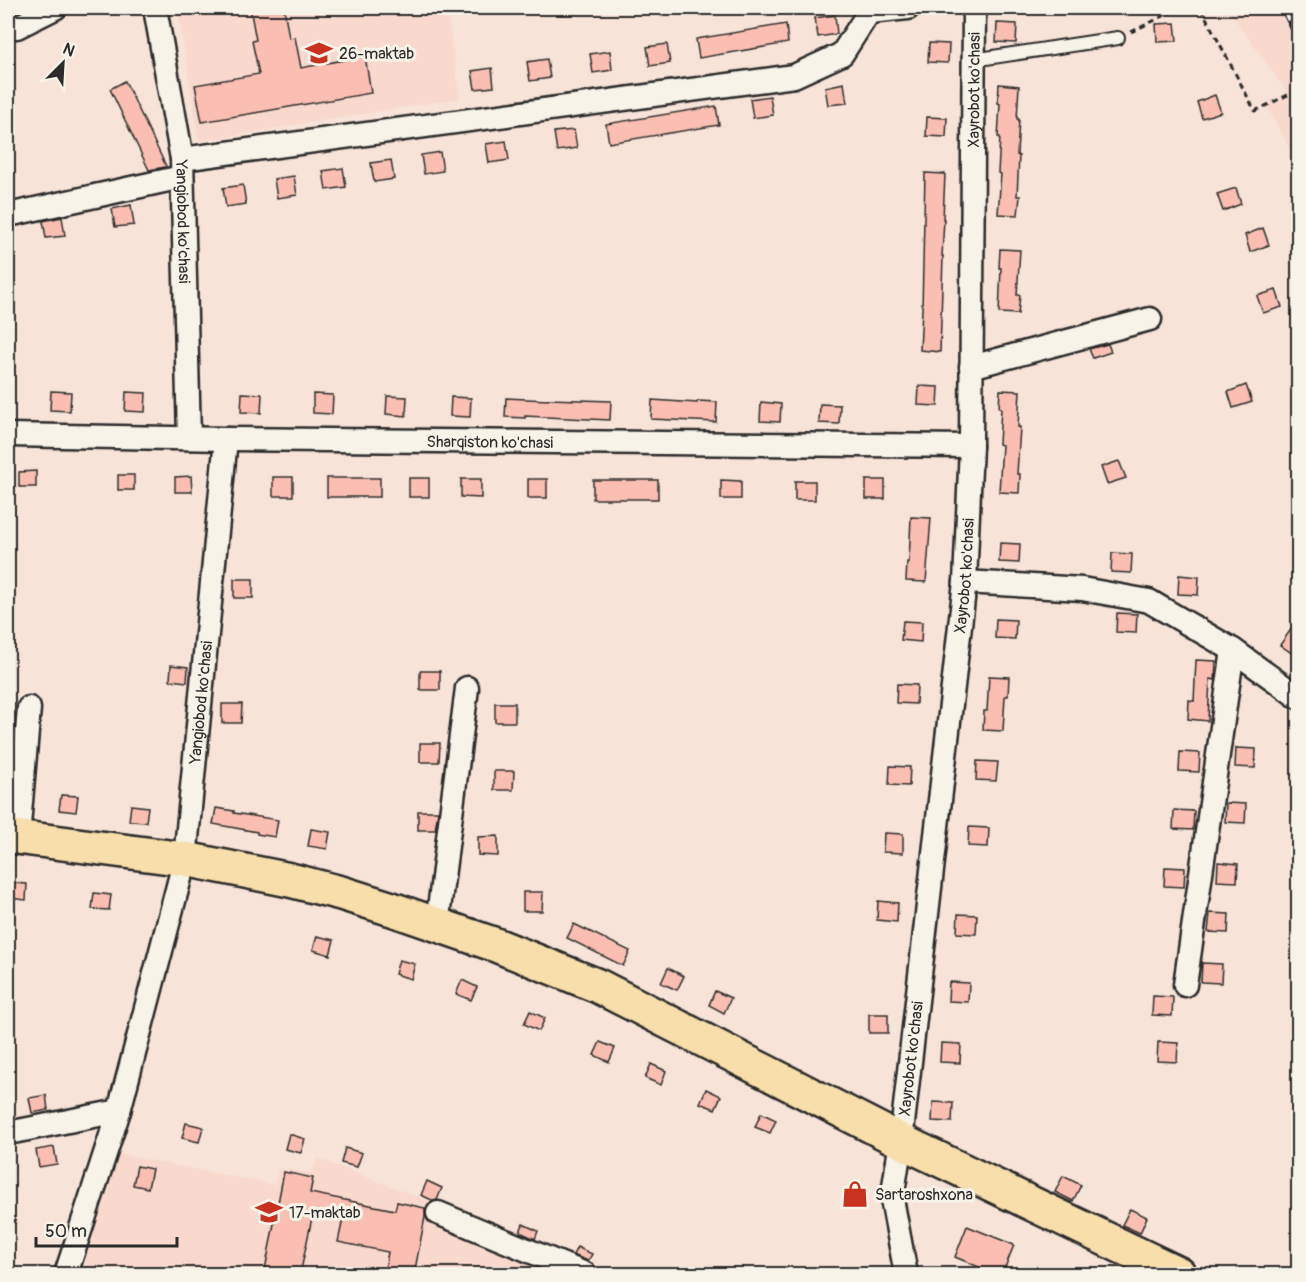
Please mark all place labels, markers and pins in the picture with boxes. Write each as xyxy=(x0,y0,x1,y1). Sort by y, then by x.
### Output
school or university icon: 26-maktab xyxy=(304,38,334,68)
place label: 26-maktab xyxy=(339,44,414,64)
shop icon: Sartaroshxona xyxy=(840,1179,870,1209)
place label: Sartaroshxona xyxy=(875,1185,973,1205)
school or university icon: 17-maktab xyxy=(254,1197,284,1227)
place label: 17-maktab xyxy=(289,1203,361,1223)

